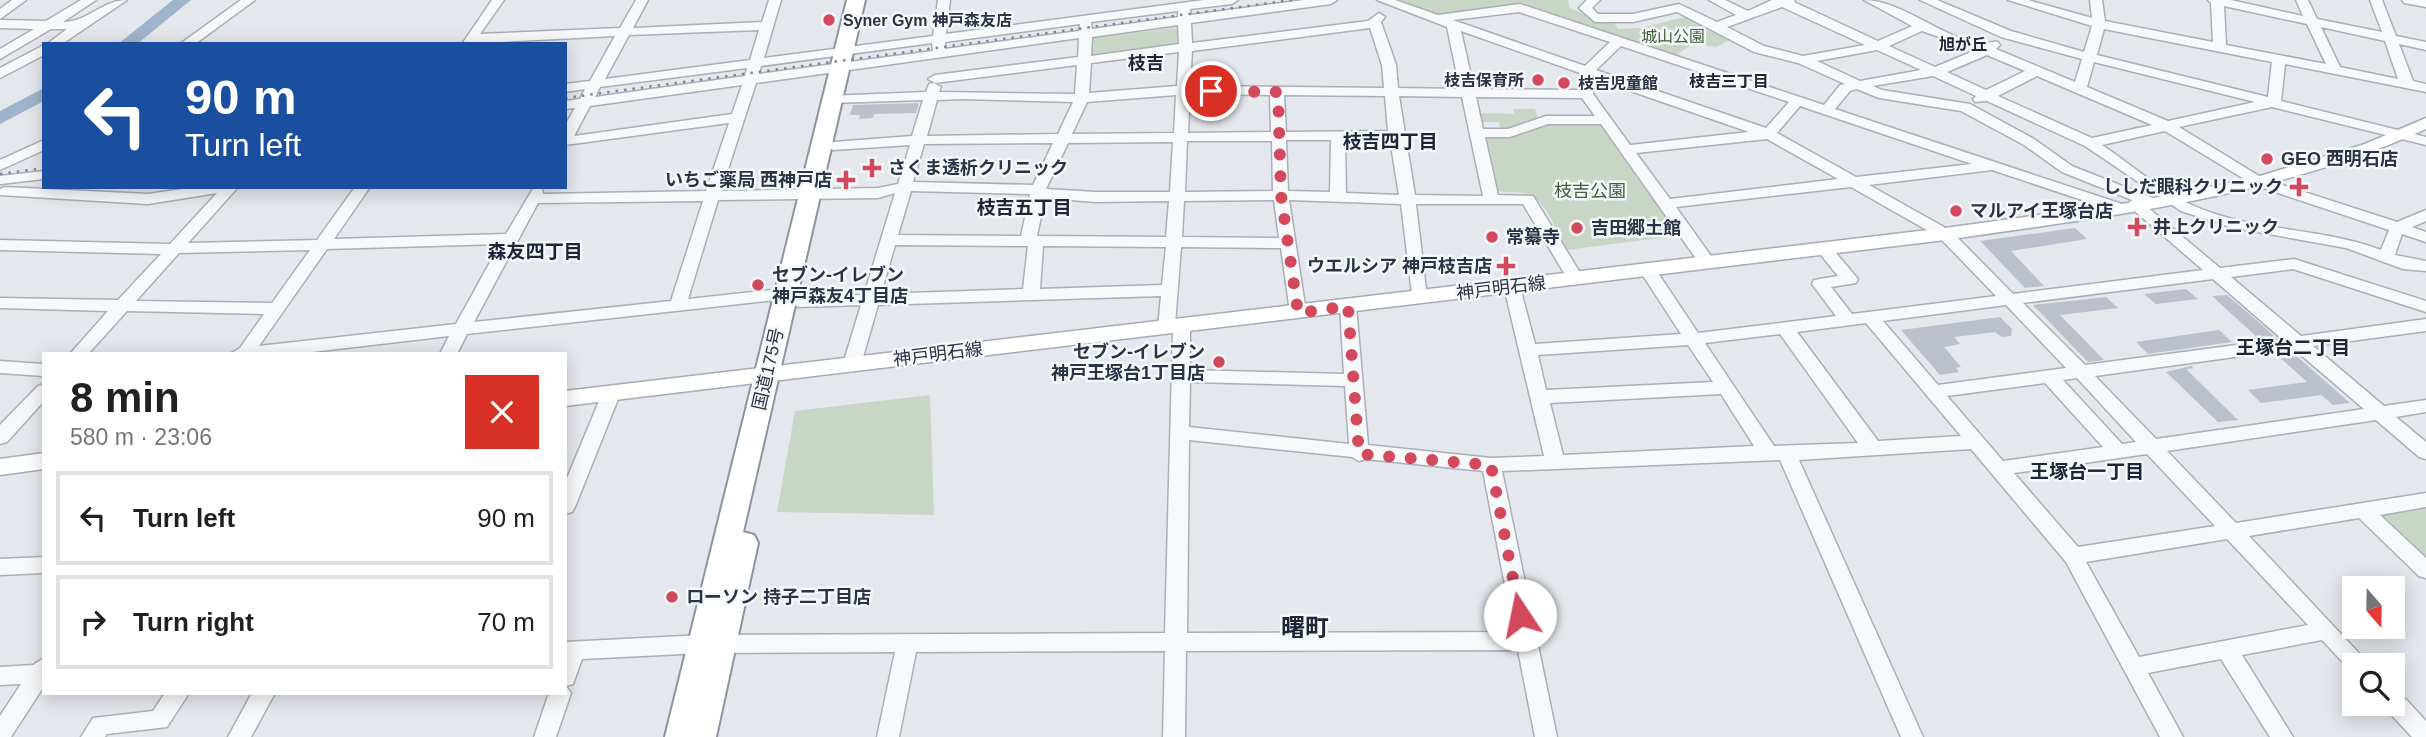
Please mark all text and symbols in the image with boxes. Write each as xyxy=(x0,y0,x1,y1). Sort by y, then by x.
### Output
place label: Syner Gym 神戸森友店 xyxy=(843,11,1012,29)
marker: Syner Gym 神戸森友店 xyxy=(821,12,837,28)
park label: 城山公園 xyxy=(1641,28,1705,45)
district label: 旭が丘 xyxy=(1939,36,1987,53)
district label: 枝吉 xyxy=(1128,53,1164,73)
pin xyxy=(1181,61,1241,121)
icon: left xyxy=(70,70,161,161)
text: 90 m xyxy=(185,70,297,124)
icon: arrive xyxy=(1192,72,1230,110)
place label: 枝吉保育所 xyxy=(1444,72,1524,89)
marker: 枝吉保育所 xyxy=(1530,72,1546,88)
district label: 枝吉三丁目 xyxy=(1689,73,1769,90)
marker: 枝吉児童館 xyxy=(1556,75,1572,91)
place label: 枝吉児童館 xyxy=(1578,75,1658,92)
text: Turn left xyxy=(185,127,301,163)
district label: 枝吉四丁目 xyxy=(1342,131,1438,152)
place label: GEO 西明石店 xyxy=(2281,149,2398,169)
marker: GEO 西明石店 xyxy=(2259,151,2275,167)
marker: さくま透析クリニック xyxy=(862,158,882,178)
place label: さくま透析クリニック xyxy=(888,158,1068,178)
place label: いちご薬局 西神戸店 xyxy=(665,170,832,190)
marker: いちご薬局 西神戸店 xyxy=(838,172,854,188)
place label: ししだ眼科クリニック xyxy=(2103,177,2283,197)
marker: ししだ眼科クリニック xyxy=(2289,177,2309,197)
park label: 枝吉公園 xyxy=(1554,181,1626,201)
district label: 枝吉五丁目 xyxy=(976,197,1072,218)
place label: マルアイ王塚台店 xyxy=(1970,201,2113,221)
marker: マルアイ王塚台店 xyxy=(1948,203,1964,219)
marker: 井上クリニック xyxy=(2127,217,2147,237)
place label: 井上クリニック xyxy=(2153,217,2279,237)
place label: 吉田郷土館 xyxy=(1591,218,1681,238)
marker: 吉田郷土館 xyxy=(1569,220,1585,236)
place label: 常纂寺 xyxy=(1506,226,1560,247)
marker: 常纂寺 xyxy=(1484,229,1500,245)
district label: 森友四丁目 xyxy=(487,241,583,262)
place label: ウエルシア 神戸枝吉店 xyxy=(1307,256,1492,276)
marker: ウエルシア 神戸枝吉店 xyxy=(1498,258,1514,274)
place label: セブン-イレブン 神戸森友4丁目店 xyxy=(772,265,908,306)
street label: 神戸明石線 xyxy=(1455,273,1547,303)
marker: セブン-イレブン 神戸森友4丁目店 xyxy=(750,277,766,293)
street label: 国道175号 xyxy=(749,326,787,412)
district label: 王塚台二丁目 xyxy=(2236,337,2350,358)
street label: 神戸明石線 xyxy=(892,339,984,369)
place label: セブン-イレブン 神戸王塚台1丁目店 xyxy=(1051,342,1205,383)
marker: セブン-イレブン 神戸王塚台1丁目店 xyxy=(1211,354,1227,370)
text: 8 min xyxy=(70,374,180,421)
button: close xyxy=(465,375,539,449)
text: 580 m · 23:06 xyxy=(70,424,212,450)
district label: 王塚台一丁目 xyxy=(2030,461,2144,482)
icon: left xyxy=(74,499,112,537)
text: Turn left xyxy=(133,503,235,533)
text: 90 m xyxy=(477,503,535,533)
north arrow xyxy=(2342,576,2404,639)
map controls xyxy=(2342,576,2405,716)
position arrow xyxy=(1483,578,1557,652)
place label: ローソン 持子二丁目店 xyxy=(686,587,871,607)
marker: ローソン 持子二丁目店 xyxy=(664,589,680,605)
icon: right xyxy=(74,603,112,641)
text: Turn right xyxy=(133,607,254,637)
text: 70 m xyxy=(477,607,535,637)
district label: 曙町 xyxy=(1281,614,1329,641)
button: search xyxy=(2342,653,2405,716)

